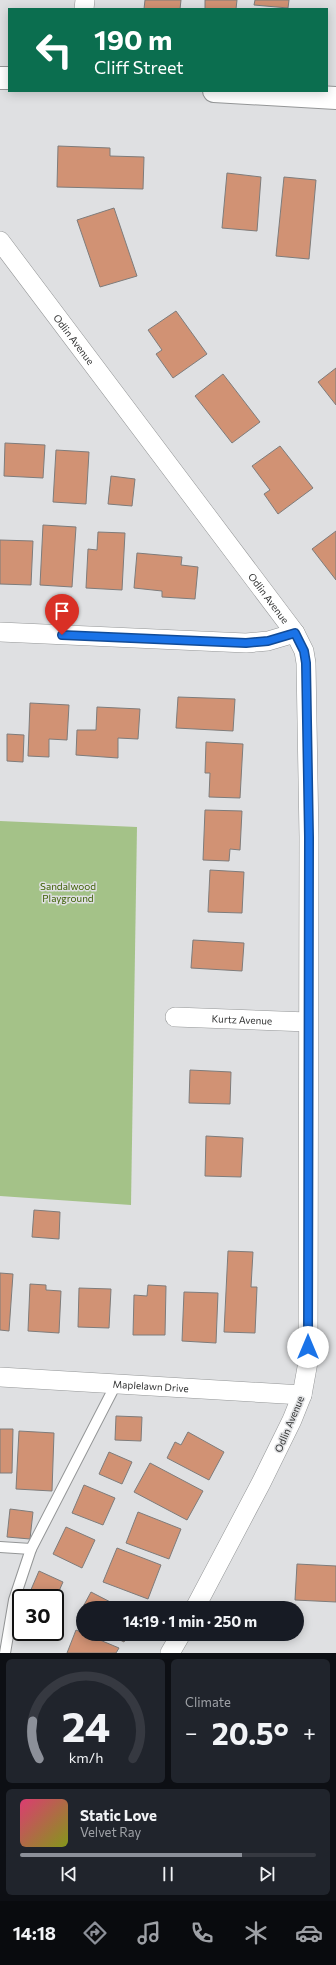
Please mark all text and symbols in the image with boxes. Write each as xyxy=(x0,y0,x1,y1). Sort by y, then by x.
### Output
text: 190 m xyxy=(94,22,172,56)
icon: left xyxy=(28,24,80,76)
text: Cliff Street xyxy=(94,56,184,78)
street label: Odlin Avenue xyxy=(51,312,97,367)
street label: Odlin Avenue xyxy=(246,571,292,626)
pin xyxy=(45,594,79,635)
icon: arrive xyxy=(51,600,73,622)
park label: Sandalwood Playground xyxy=(40,880,96,904)
street label: Kurtz Avenue xyxy=(211,1012,272,1027)
position arrow xyxy=(287,1326,329,1368)
street label: Maplelawn Drive xyxy=(112,1378,189,1394)
street label: Odlin Avenue xyxy=(272,1394,306,1454)
speed limit sign: 30 xyxy=(12,1589,64,1641)
text: 14:19 · 1 min · 250 m xyxy=(123,1612,257,1630)
text: Climate xyxy=(185,1694,231,1710)
text: 24 xyxy=(61,1700,110,1751)
text: 20.5° xyxy=(212,1714,289,1751)
text: − xyxy=(185,1719,198,1746)
text: + xyxy=(303,1719,316,1746)
text: km/h xyxy=(68,1748,103,1766)
text: Static Love xyxy=(80,1806,157,1824)
text: Velvet Ray xyxy=(80,1824,141,1840)
icon: previous xyxy=(58,1863,80,1885)
icon: pause xyxy=(157,1863,179,1885)
icon: next xyxy=(256,1863,278,1885)
icon: directions xyxy=(81,1919,109,1947)
icon: music xyxy=(135,1919,163,1947)
icon: phone xyxy=(188,1919,216,1947)
icon: climate xyxy=(242,1919,270,1947)
icon: car xyxy=(295,1919,323,1947)
text: 14:18 xyxy=(13,1922,56,1944)

